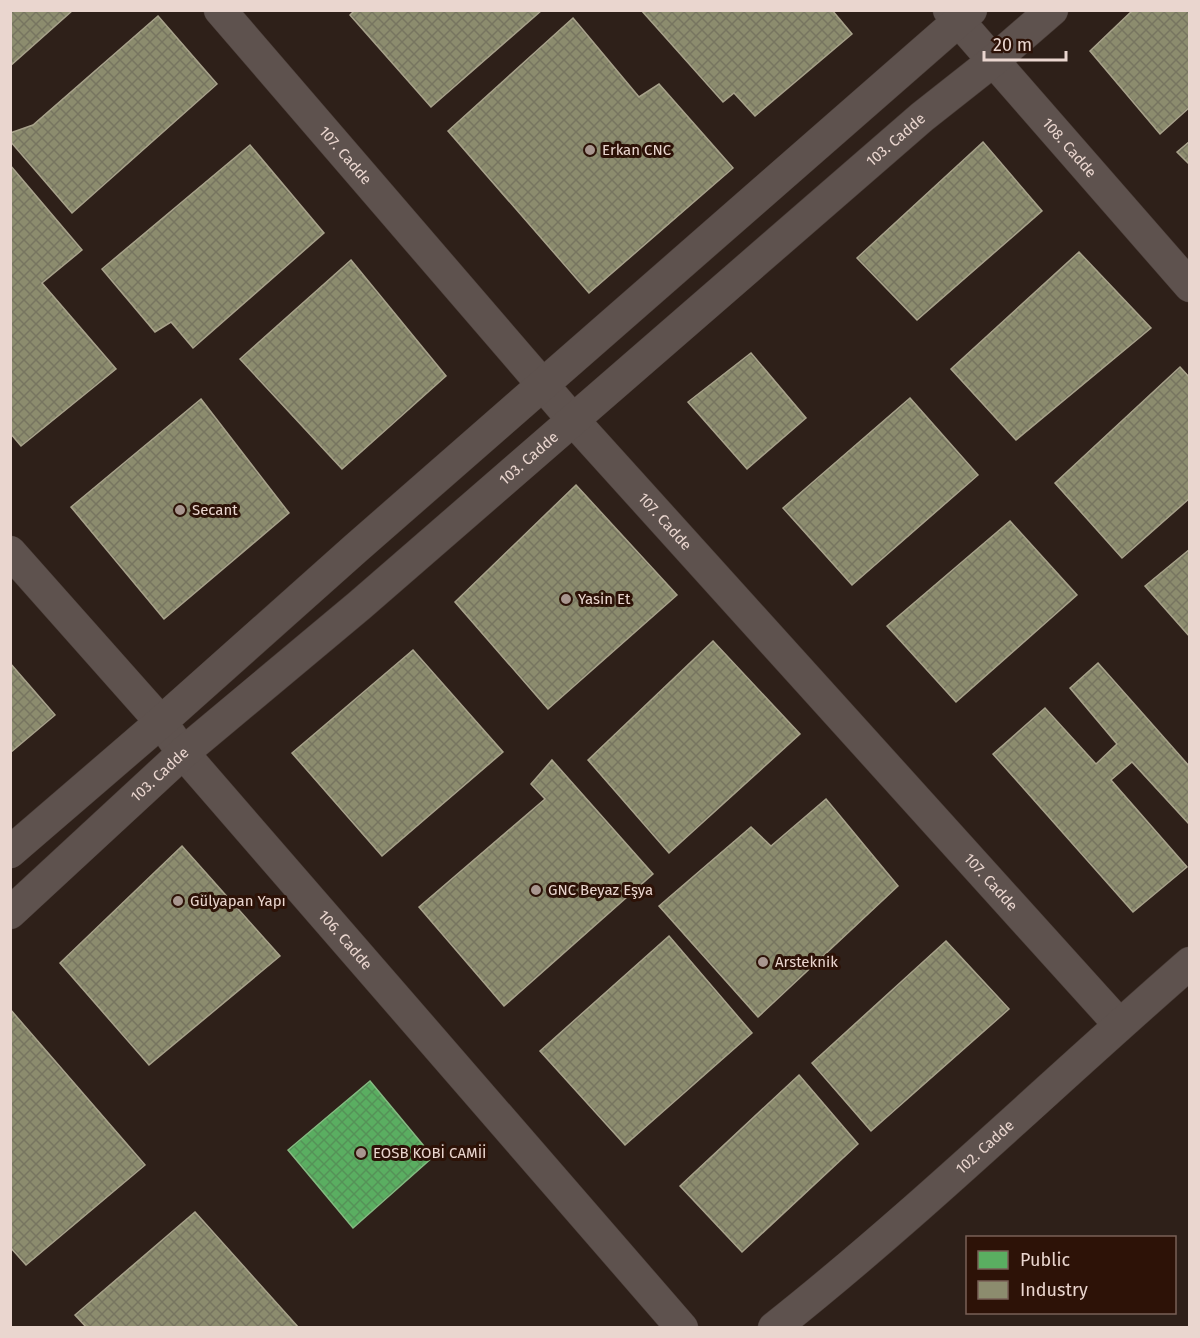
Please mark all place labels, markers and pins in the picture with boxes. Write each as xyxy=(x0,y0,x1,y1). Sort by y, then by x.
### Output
place label: Erkan CNC xyxy=(602,141,672,159)
marker: Erkan CNC xyxy=(583,143,597,157)
place label: Secant xyxy=(192,501,238,519)
marker: Secant xyxy=(173,503,187,517)
place label: Yasin Et xyxy=(578,590,631,608)
marker: Yasin Et xyxy=(559,592,573,606)
place label: GNC Beyaz Eşya xyxy=(548,881,653,899)
marker: GNC Beyaz Eşya xyxy=(529,883,543,897)
place label: Gülyapan Yapı xyxy=(190,892,286,910)
marker: Gülyapan Yapı xyxy=(171,894,185,908)
place label: Arsteknik xyxy=(775,953,838,971)
marker: Arsteknik xyxy=(756,955,770,969)
place label: EOSB KOBİ CAMİİ xyxy=(373,1144,487,1162)
marker: EOSB KOBİ CAMİİ xyxy=(354,1146,368,1160)

